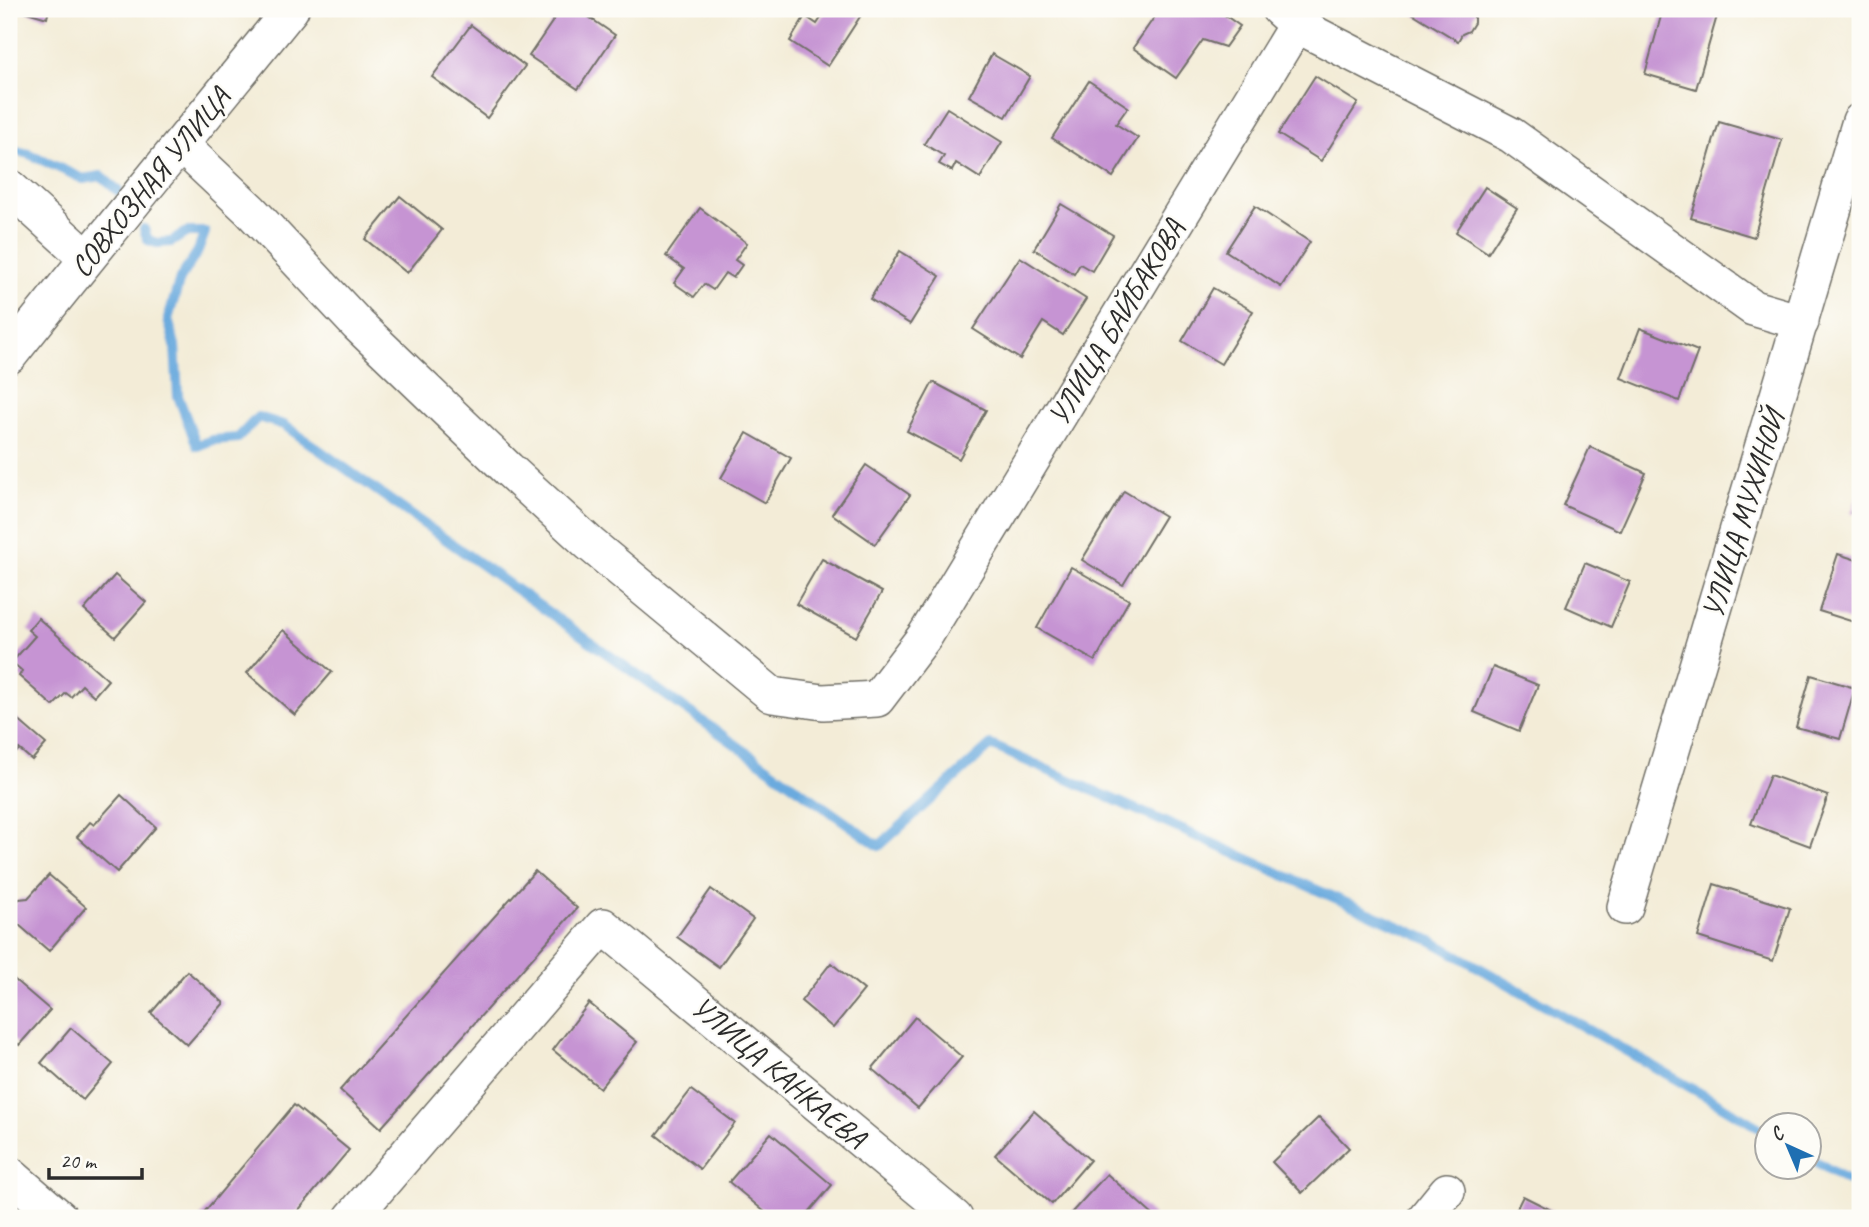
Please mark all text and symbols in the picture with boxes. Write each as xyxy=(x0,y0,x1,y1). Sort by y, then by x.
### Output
street label: СОВХОЗНАЯ УЛИЦА xyxy=(62,78,239,285)
street label: УЛИЦА БАЙБАКОВА xyxy=(1039,211,1193,432)
street label: УЛИЦА МУХИНОЙ xyxy=(1693,400,1794,623)
street label: УЛИЦА КАНКАЕВА xyxy=(684,988,876,1157)
north arrow xyxy=(1754,1112,1824,1182)
text: С xyxy=(1765,1121,1790,1146)
scale bar xyxy=(49,1136,142,1180)
text: 20 m xyxy=(60,1148,98,1174)

